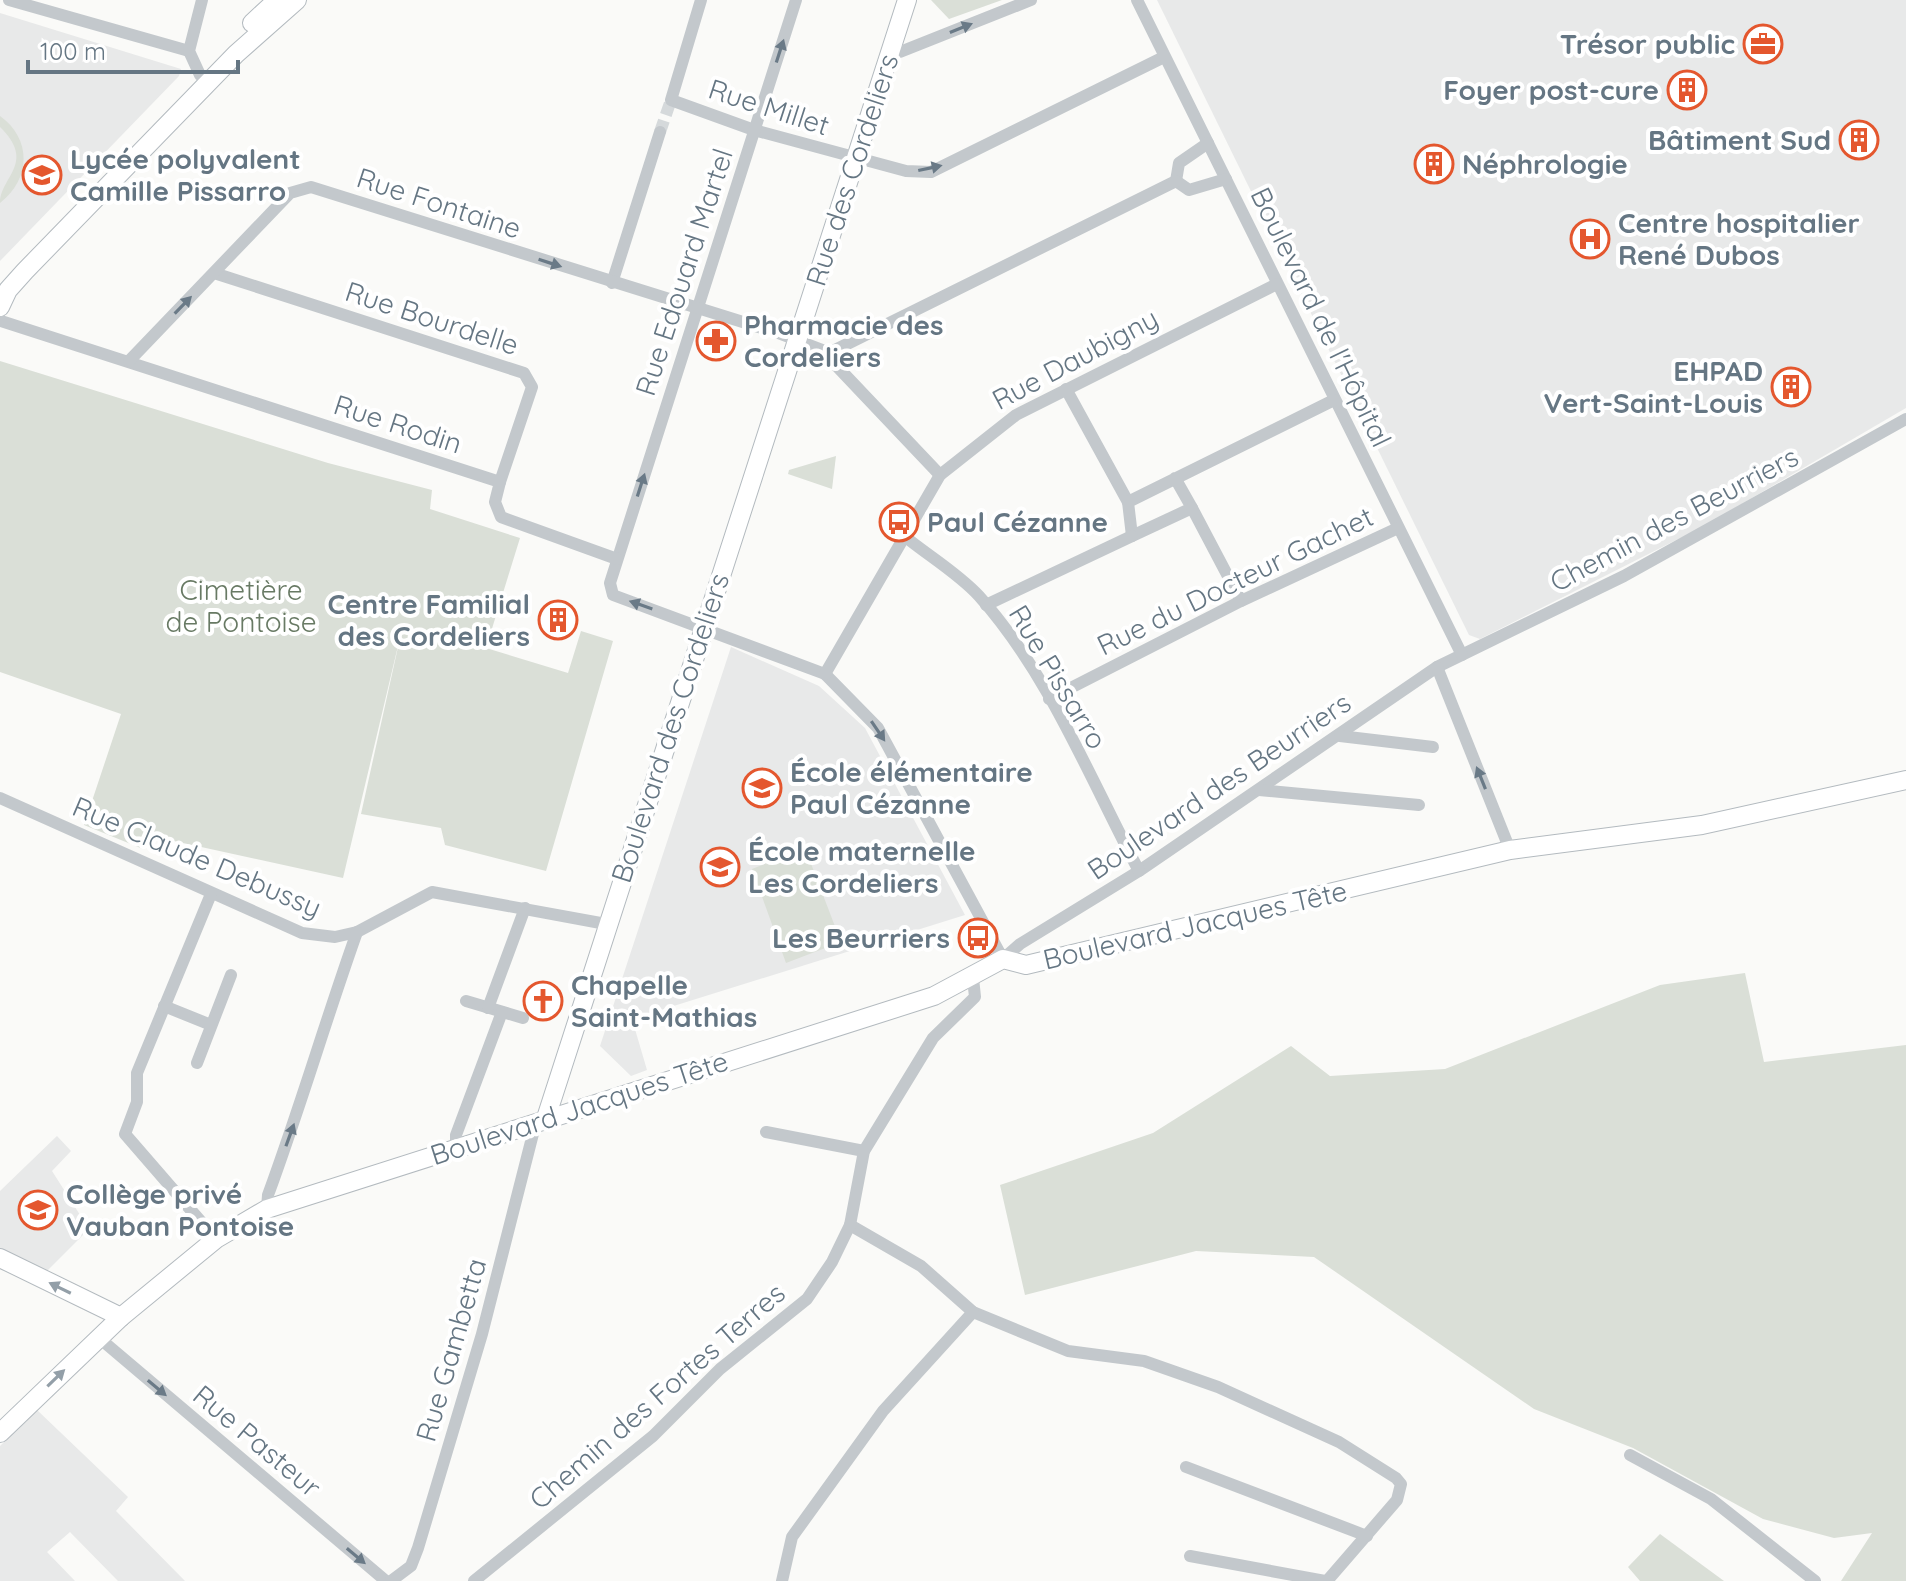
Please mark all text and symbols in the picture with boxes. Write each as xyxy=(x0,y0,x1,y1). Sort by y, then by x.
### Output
one-way arrow xyxy=(949,21,973,34)
office icon: Trésor public xyxy=(1742,23,1784,65)
scale bar xyxy=(28,24,238,74)
place label: Trésor public xyxy=(1560,26,1735,61)
text: 100 m xyxy=(40,36,106,66)
one-way arrow xyxy=(774,38,787,62)
street label: Rue des Cordeliers xyxy=(798,49,906,290)
building icon: Foyer post-cure xyxy=(1666,69,1708,111)
street label: Rue Millet xyxy=(704,71,834,142)
place label: Foyer post-cure xyxy=(1443,72,1659,107)
building icon: Bâtiment Sud xyxy=(1838,119,1880,161)
place label: Bâtiment Sud xyxy=(1648,122,1831,157)
place label: Lycée polyvalent Camille Pissarro xyxy=(70,141,301,208)
building icon: Néphrologie xyxy=(1413,143,1455,185)
street label: Rue Edouard Martel xyxy=(627,144,740,400)
place label: Néphrologie xyxy=(1462,146,1628,181)
school or university icon: Lycée polyvalent Camille Pissarro xyxy=(21,154,63,196)
street label: Rue Fontaine xyxy=(352,159,526,246)
one-way arrow xyxy=(918,161,943,174)
street label: Boulevard de l'Hôpital xyxy=(1243,181,1400,452)
place label: Centre hospitalier René Dubos xyxy=(1618,205,1860,272)
hospital icon: Centre hospitalier René Dubos xyxy=(1569,218,1611,260)
one-way arrow xyxy=(538,258,562,270)
street label: Rue Bourdelle xyxy=(341,273,523,362)
one-way arrow xyxy=(173,296,192,315)
street label: Rue Daubigny xyxy=(986,300,1164,417)
place label: Pharmacie des Cordeliers xyxy=(744,307,944,374)
pharmacy icon: Pharmacie des Cordeliers xyxy=(695,320,737,362)
place label: EHPAD Vert-Saint-Louis xyxy=(1544,353,1763,420)
building icon: EHPAD Vert-Saint-Louis xyxy=(1770,366,1812,408)
street label: Rue Rodin xyxy=(330,386,467,461)
street label: Chemin des Beurriers xyxy=(1544,438,1804,599)
one-way arrow xyxy=(635,473,648,497)
street label: Rue du Docteur Gachet xyxy=(1091,498,1378,663)
bus stop icon: Paul Cézanne xyxy=(878,501,920,543)
place label: Paul Cézanne xyxy=(927,504,1108,539)
street label: Boulevard des Cordeliers xyxy=(603,569,736,887)
park label: Cimetière de Pontoise xyxy=(165,572,317,639)
place label: Centre Familial des Cordeliers xyxy=(327,586,530,653)
one-way arrow xyxy=(629,598,653,610)
street label: Rue Pissarro xyxy=(1002,598,1115,755)
building icon: Centre Familial des Cordeliers xyxy=(537,599,579,641)
street label: Boulevard des Beurriers xyxy=(1080,684,1357,887)
one-way arrow xyxy=(870,721,885,742)
place label: École élémentaire Paul Cézanne xyxy=(790,754,1033,821)
one-way arrow xyxy=(1474,766,1487,790)
school or university icon: École élémentaire Paul Cézanne xyxy=(741,767,783,809)
street label: Rue Claude Debussy xyxy=(68,788,327,925)
place label: École maternelle Les Cordeliers xyxy=(748,833,976,900)
school or university icon: École maternelle Les Cordeliers xyxy=(699,846,741,888)
street label: Boulevard Jacques Tête xyxy=(1039,872,1350,977)
bus stop icon: Les Beurriers xyxy=(957,917,999,959)
place label: Les Beurriers xyxy=(772,920,950,955)
place label: Chapelle Saint-Mathias xyxy=(571,967,757,1034)
church icon: Chapelle Saint-Mathias xyxy=(522,980,564,1022)
street label: Boulevard Jacques Tête xyxy=(426,1043,732,1172)
one-way arrow xyxy=(284,1123,297,1147)
place label: Collège privé Vauban Pontoise xyxy=(66,1176,294,1243)
school or university icon: Collège privé Vauban Pontoise xyxy=(17,1189,59,1231)
street label: Rue Gambetta xyxy=(408,1254,493,1446)
street label: Chemin des Fortes Terres xyxy=(522,1275,792,1516)
one-way arrow xyxy=(49,1281,72,1295)
one-way arrow xyxy=(46,1370,65,1388)
street label: Rue Pasteur xyxy=(186,1377,329,1504)
one-way arrow xyxy=(147,1379,167,1396)
one-way arrow xyxy=(345,1547,365,1564)

